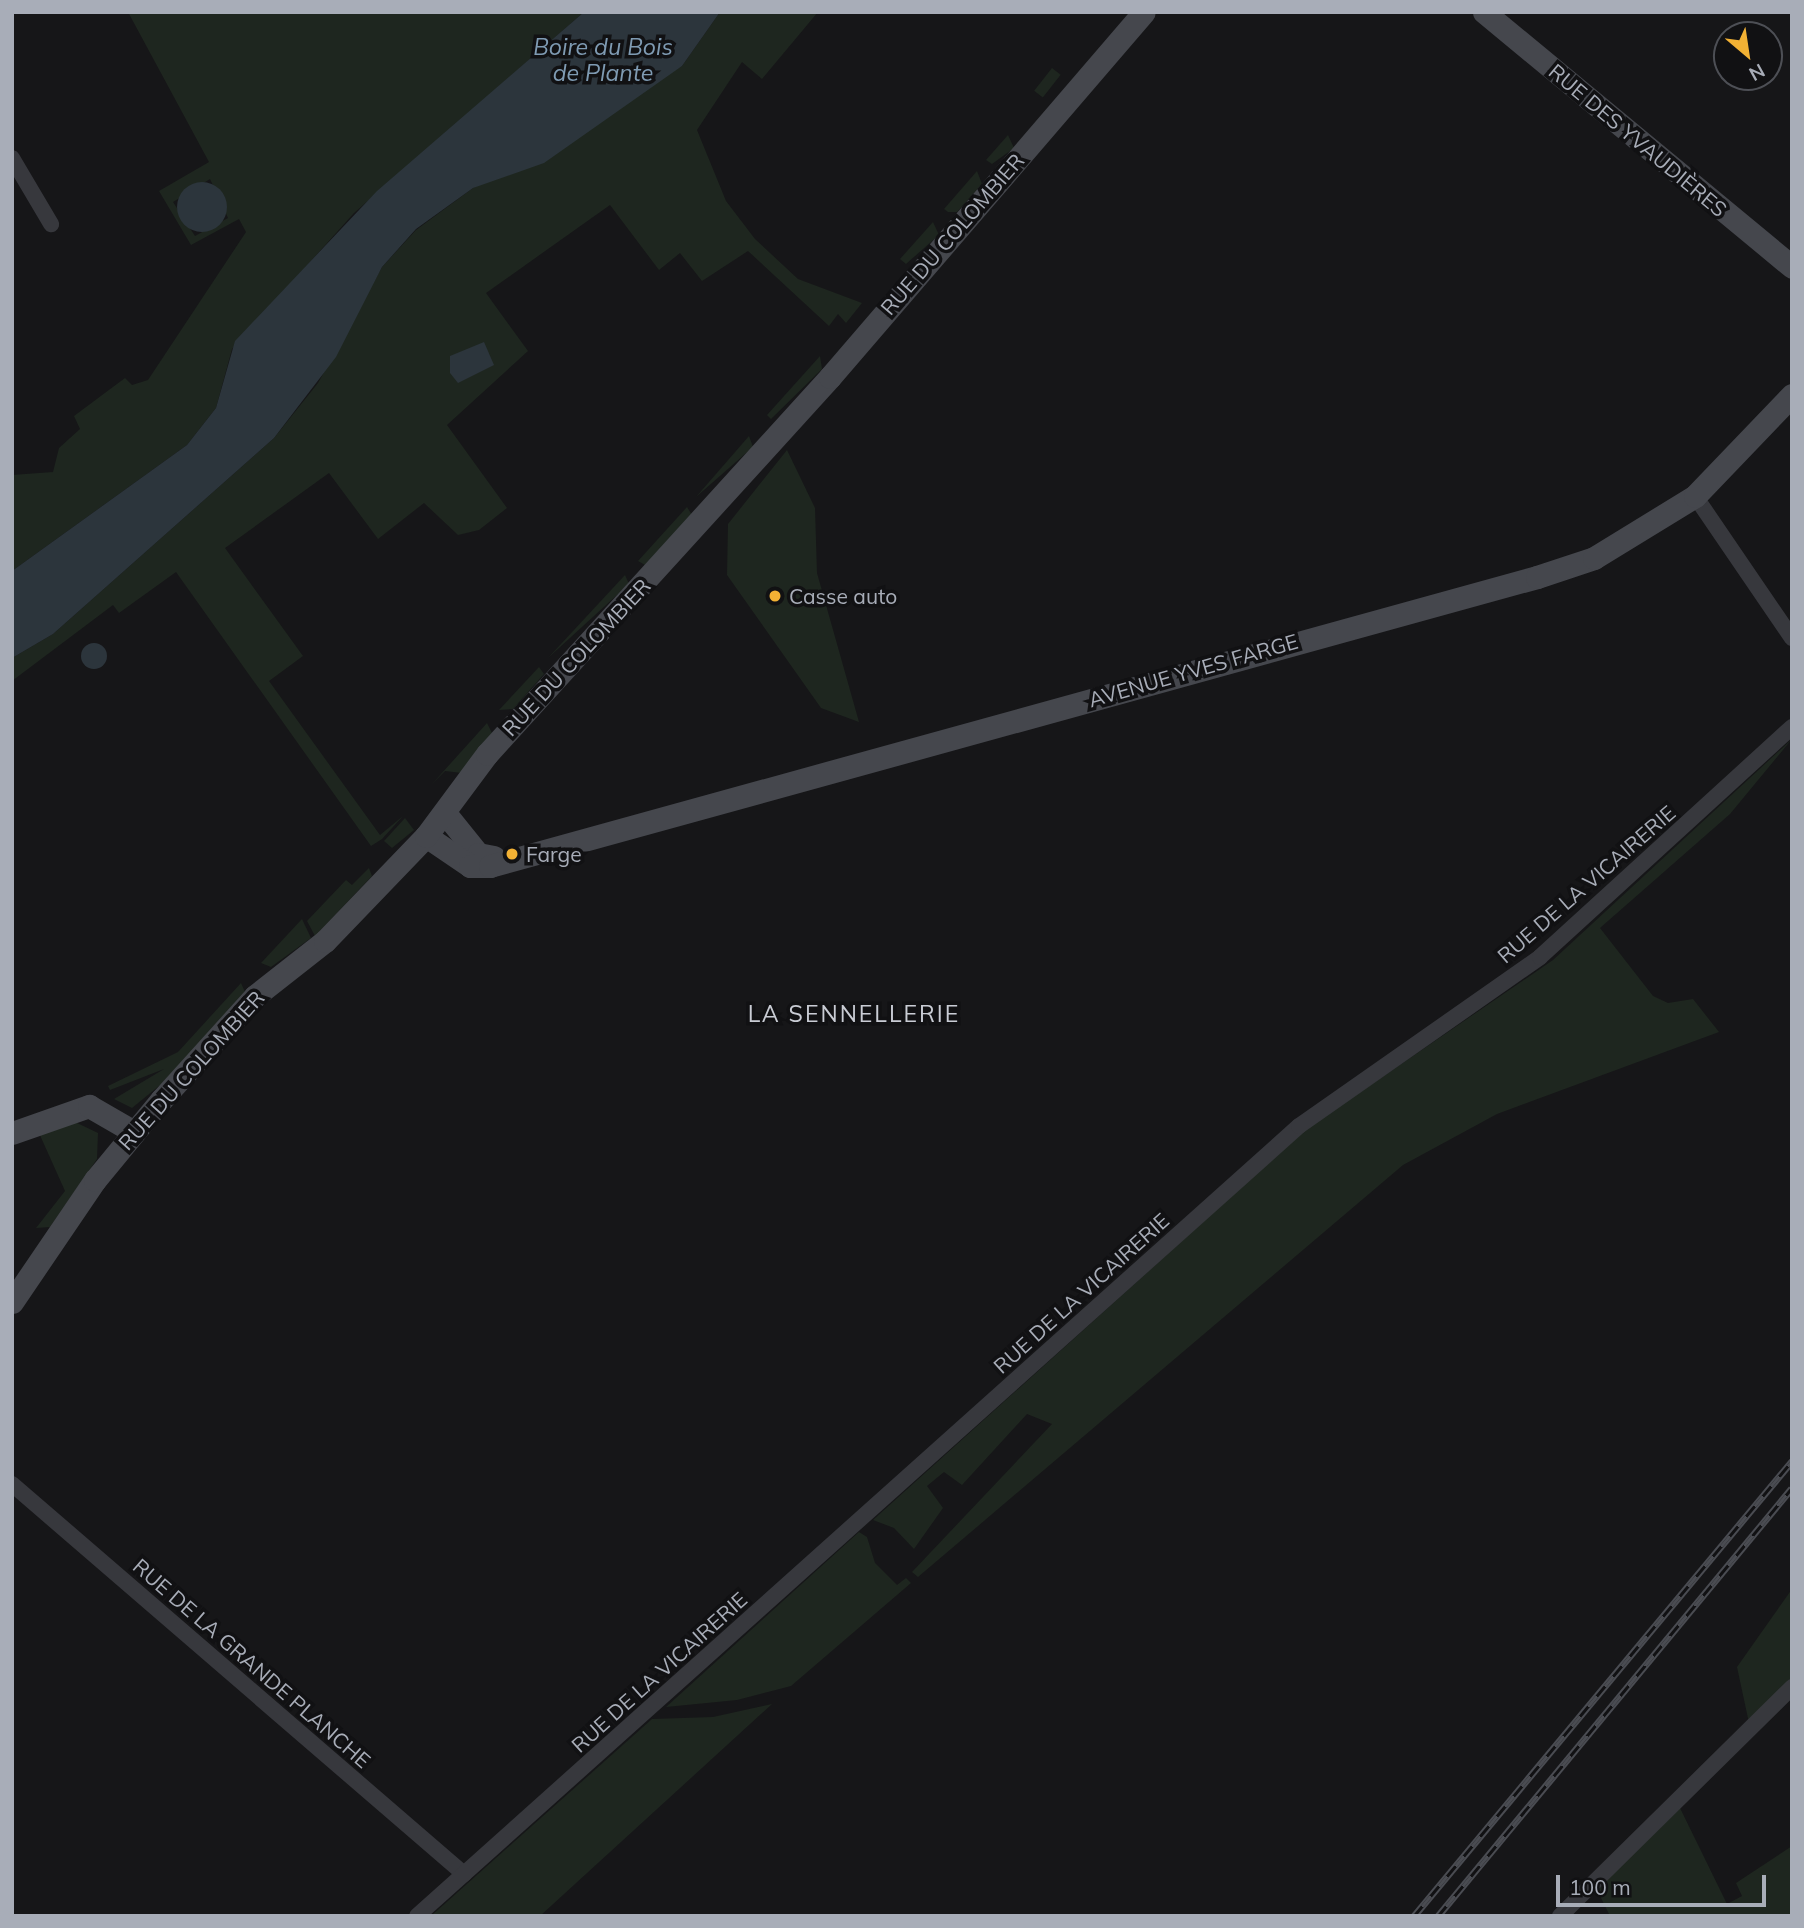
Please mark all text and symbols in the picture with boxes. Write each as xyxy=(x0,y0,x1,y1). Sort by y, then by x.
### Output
north arrow xyxy=(1713,21,1783,91)
water label: Boire du Bois de Plante xyxy=(533,33,673,87)
street label: RUE DES YVAUDIÈRES xyxy=(1544,58,1732,222)
text: N xyxy=(1745,59,1769,87)
street label: RUE DU COLOMBIER xyxy=(875,148,1029,320)
street label: RUE DU COLOMBIER xyxy=(497,573,655,741)
place label: Casse auto xyxy=(789,583,897,609)
marker: Casse auto xyxy=(767,588,783,604)
street label: AVENUE YVES FARGE xyxy=(1085,628,1301,712)
street label: RUE DE LA VICAIRERIE xyxy=(1492,800,1680,968)
place label: Farge xyxy=(526,841,582,867)
marker: Farge xyxy=(504,846,520,862)
street label: RUE DU COLOMBIER xyxy=(113,985,269,1155)
district label: LA SENNELLERIE xyxy=(749,1000,959,1028)
street label: RUE DE LA VICAIRERIE xyxy=(988,1208,1174,1378)
street label: RUE DE LA GRANDE PLANCHE xyxy=(128,1553,376,1773)
street label: RUE DE LA VICAIRERIE xyxy=(566,1587,752,1757)
scale bar xyxy=(1559,1862,1769,1906)
text: 100 m xyxy=(1569,1874,1631,1900)

